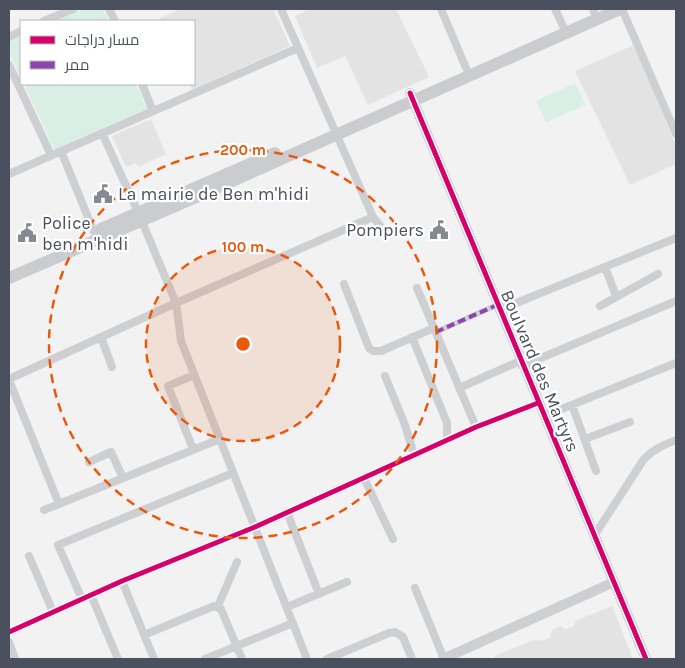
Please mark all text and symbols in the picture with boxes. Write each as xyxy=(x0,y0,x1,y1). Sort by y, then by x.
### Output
legend xyxy=(20,20,195,85)
text: مسار دراجات xyxy=(65,31,139,49)
text: ممر xyxy=(64,56,89,74)
text: 200 m xyxy=(220,141,266,159)
public building icon: La mairie de Ben m'hidi xyxy=(92,183,114,205)
place label: La mairie de Ben m'hidi xyxy=(118,183,309,205)
place label: Police ben m'hidi xyxy=(42,212,129,255)
place label: Pompiers xyxy=(346,219,424,241)
public building icon: Pompiers xyxy=(428,219,450,241)
public building icon: Police ben m'hidi xyxy=(16,222,38,244)
text: 100 m xyxy=(222,238,264,256)
street label: Boulvard des Martyrs xyxy=(496,287,584,455)
centre of rings xyxy=(234,335,252,353)

